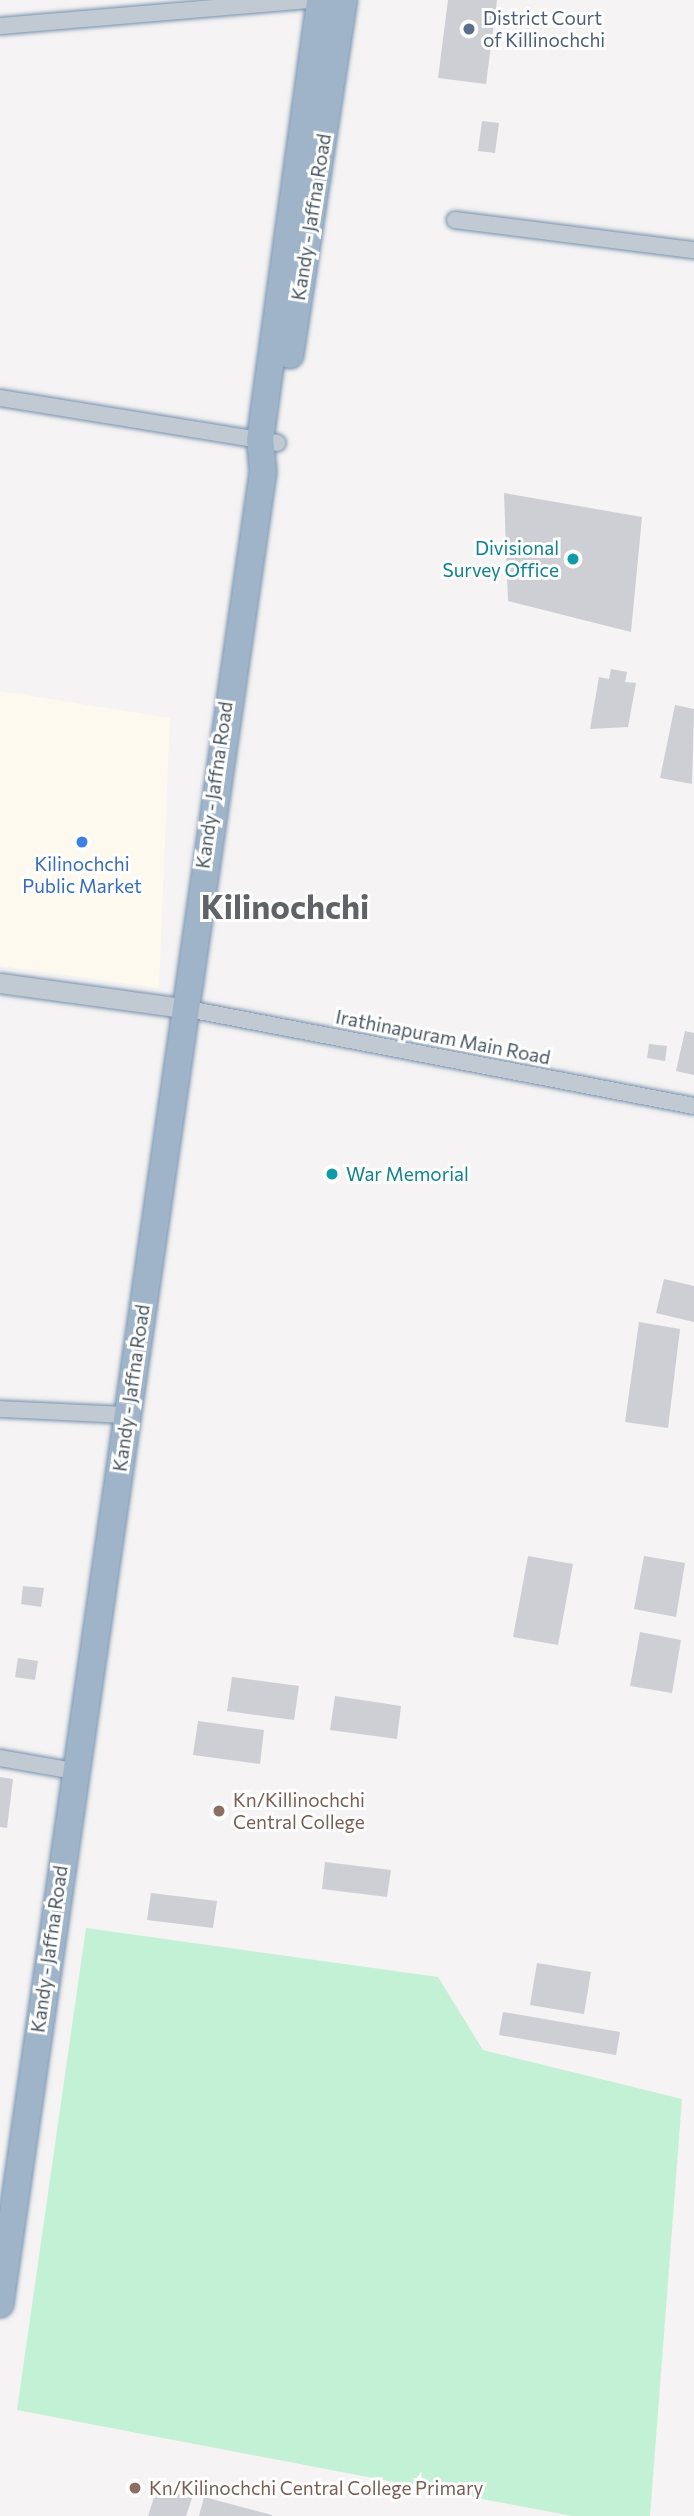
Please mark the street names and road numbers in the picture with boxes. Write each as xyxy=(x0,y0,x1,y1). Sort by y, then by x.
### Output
street label: Kandy - Jaffna Road xyxy=(287,132,335,302)
street label: Kandy - Jaffna Road xyxy=(191,700,237,870)
street label: Irathinapuram Main Road xyxy=(334,1005,552,1069)
street label: Kandy - Jaffna Road xyxy=(108,1303,154,1473)
street label: Kandy - Jaffna Road xyxy=(26,1864,72,2034)

